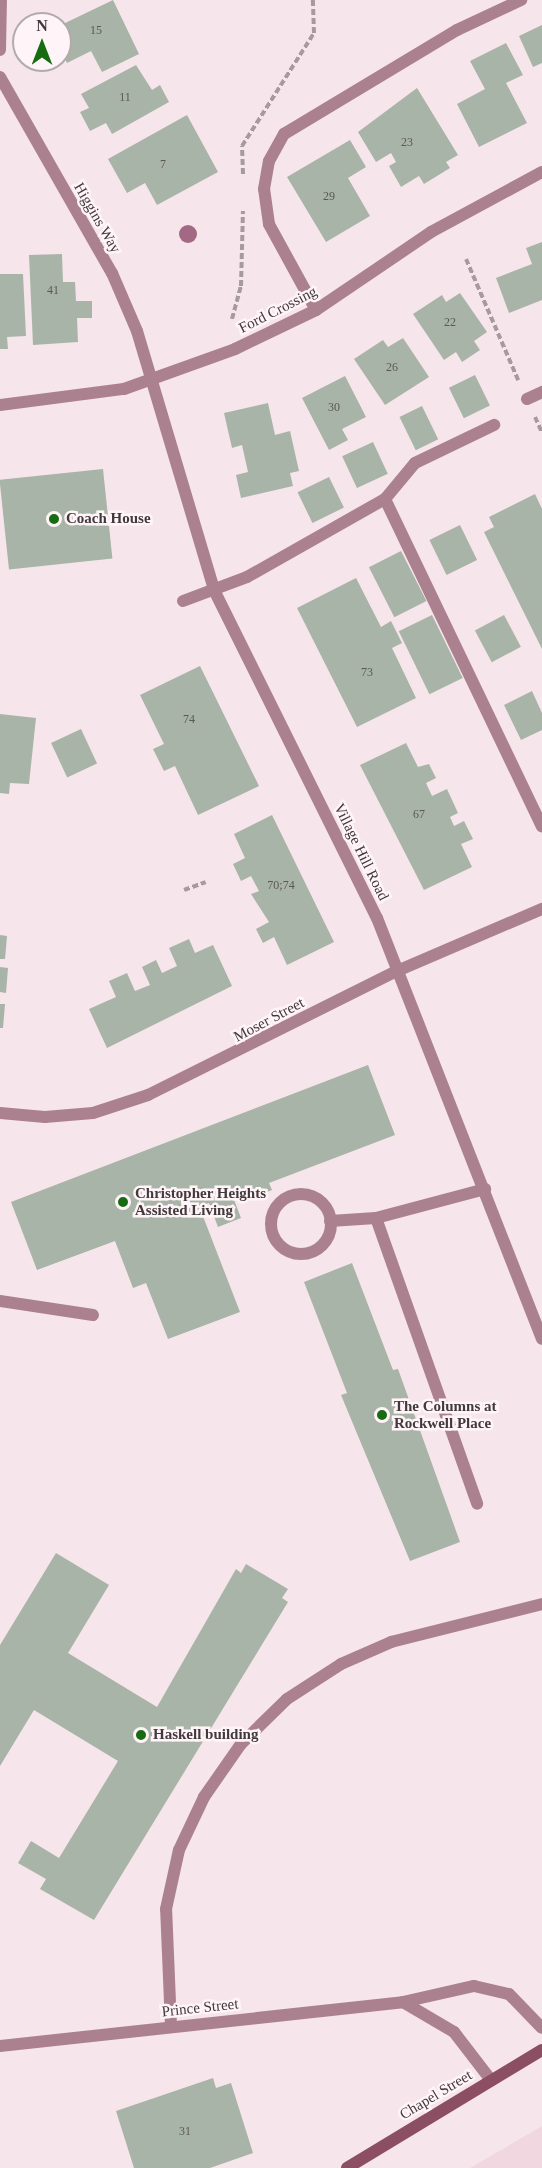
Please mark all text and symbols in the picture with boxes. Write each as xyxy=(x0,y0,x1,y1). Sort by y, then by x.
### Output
north arrow xyxy=(12,12,72,72)
text: N xyxy=(36,17,48,34)
house number: 15 xyxy=(90,24,102,38)
house number: 11 xyxy=(119,91,131,105)
house number: 23 xyxy=(401,136,413,150)
house number: 7 xyxy=(160,158,166,172)
street label: Higgins Way xyxy=(70,180,124,256)
house number: 29 xyxy=(323,190,335,204)
street label: Ford Crossing xyxy=(236,283,320,337)
house number: 41 xyxy=(47,284,59,298)
house number: 22 xyxy=(444,316,456,330)
house number: 26 xyxy=(386,361,398,375)
house number: 30 xyxy=(328,401,340,415)
place label: Coach House xyxy=(66,510,151,528)
marker: Coach House xyxy=(47,512,61,526)
house number: 73 xyxy=(361,666,373,680)
house number: 74 xyxy=(183,713,195,727)
street label: Village Hill Road xyxy=(330,801,392,903)
house number: 67 xyxy=(413,808,425,822)
house number: 70;74 xyxy=(267,879,295,893)
street label: Moser Street xyxy=(231,994,307,1046)
place label: Christopher Heights Assisted Living xyxy=(135,1184,266,1219)
marker: Christopher Heights Assisted Living xyxy=(116,1195,130,1209)
place label: The Columns at Rockwell Place xyxy=(394,1397,497,1432)
marker: The Columns at Rockwell Place xyxy=(375,1408,389,1422)
place label: Haskell building xyxy=(153,1726,258,1744)
marker: Haskell building xyxy=(134,1728,148,1742)
street label: Prince Street xyxy=(161,1995,239,2021)
street label: Chapel Street xyxy=(397,2066,475,2124)
house number: 31 xyxy=(179,2125,191,2139)

